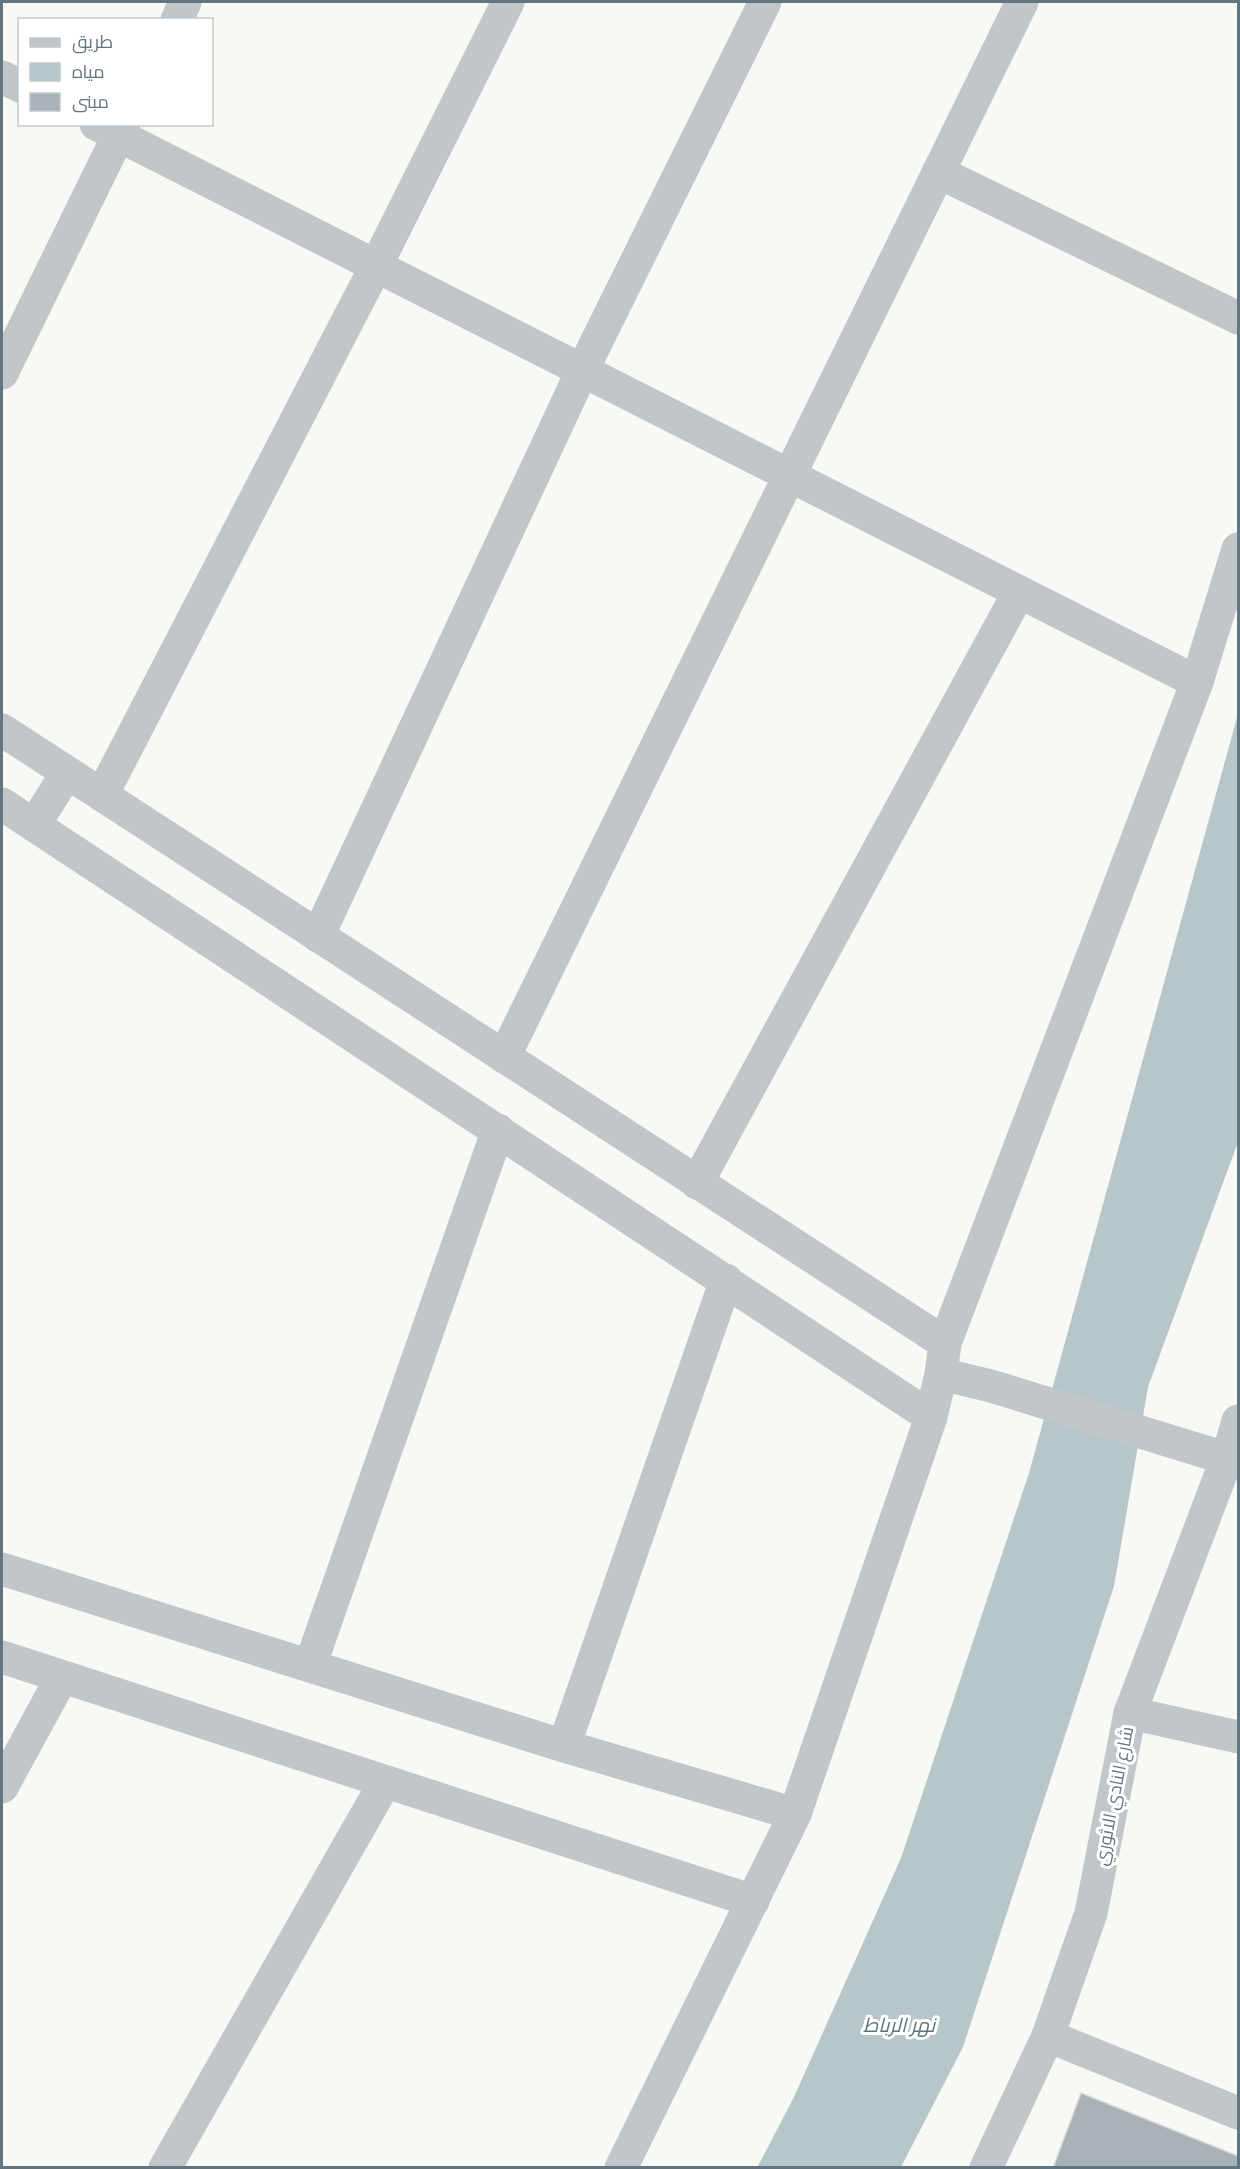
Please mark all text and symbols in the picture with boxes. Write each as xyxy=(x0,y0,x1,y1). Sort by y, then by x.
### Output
legend xyxy=(18,18,213,126)
text: طريق xyxy=(72,31,113,54)
text: مياه xyxy=(72,61,105,83)
text: مبنى xyxy=(72,91,109,113)
street label: شارع النادي الاثوري xyxy=(1090,1725,1141,1868)
water label: نهر الرباط xyxy=(863,2014,938,2037)

